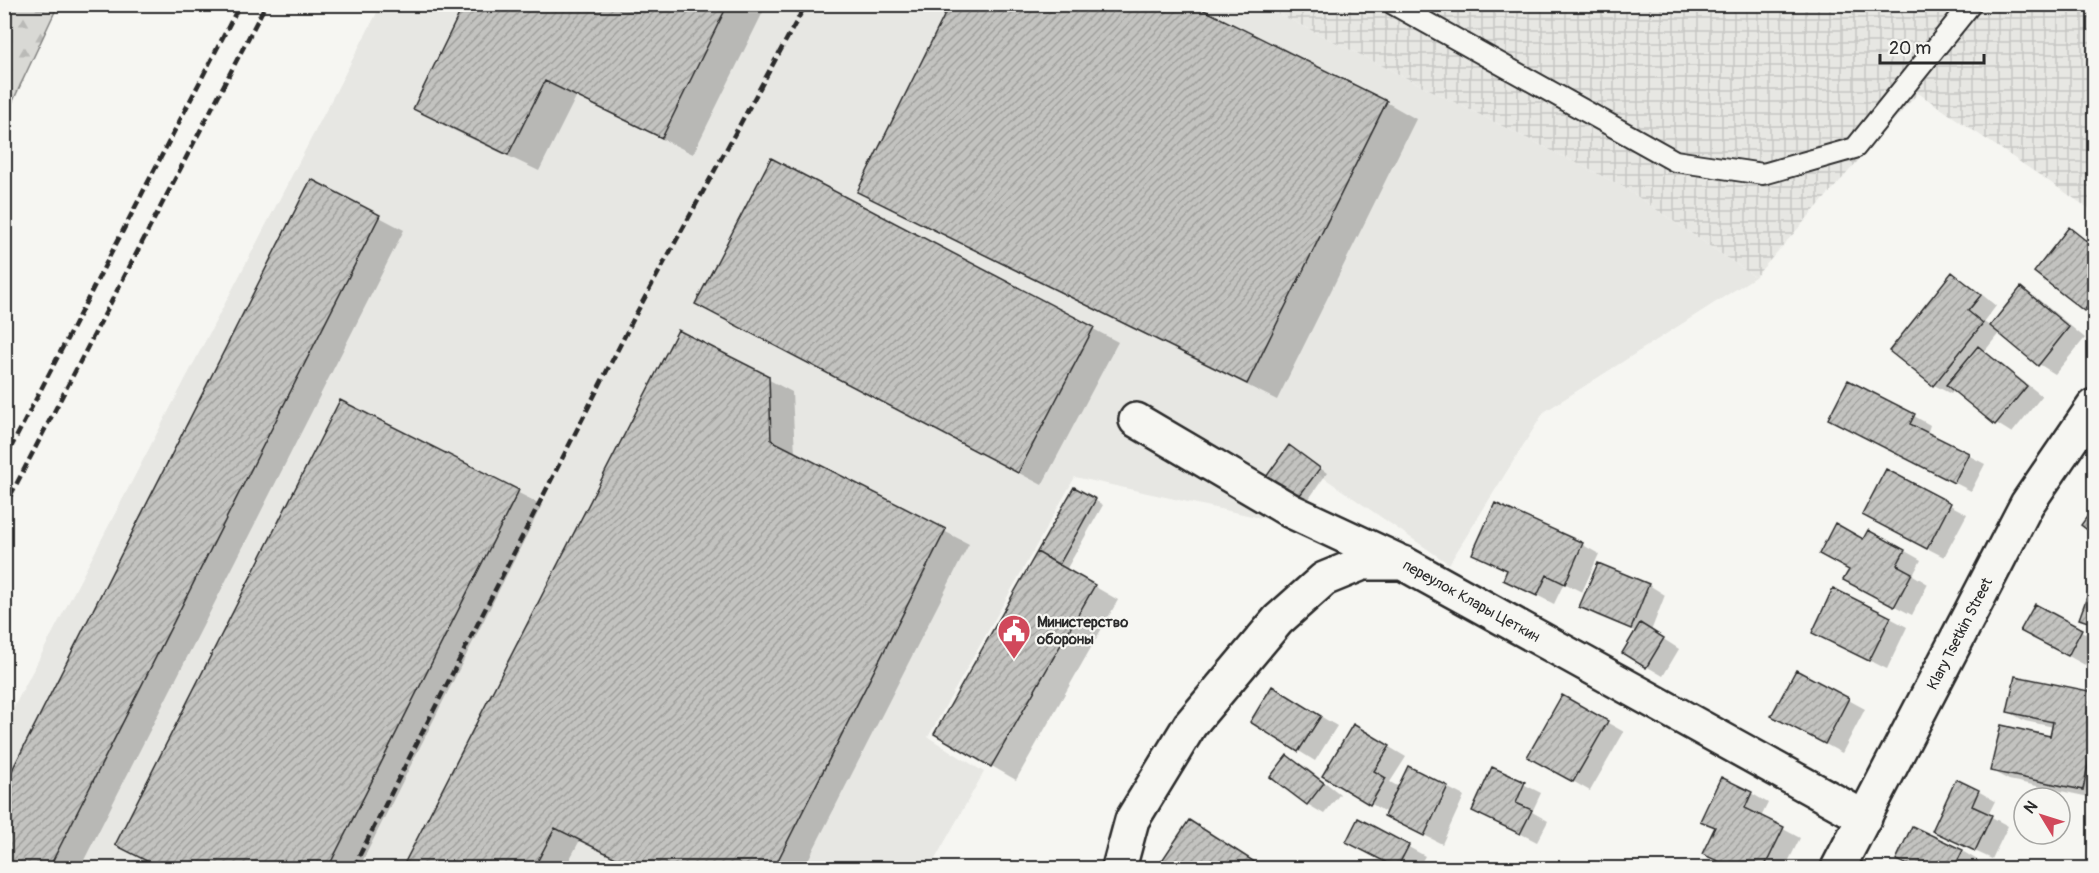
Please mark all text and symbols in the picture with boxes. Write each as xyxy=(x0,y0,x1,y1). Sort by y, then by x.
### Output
scale bar xyxy=(1880,27,1984,65)
text: 20 m xyxy=(1889,37,1931,60)
street label: переулок Клары Цеткин xyxy=(1399,556,1543,647)
street label: Klary Tsetkin Street xyxy=(1923,574,1997,693)
public building icon: Министерство обороны xyxy=(996,613,1032,660)
place label: Министерство обороны xyxy=(1036,613,1128,649)
north arrow xyxy=(2012,786,2072,846)
text: N xyxy=(2020,797,2042,818)

